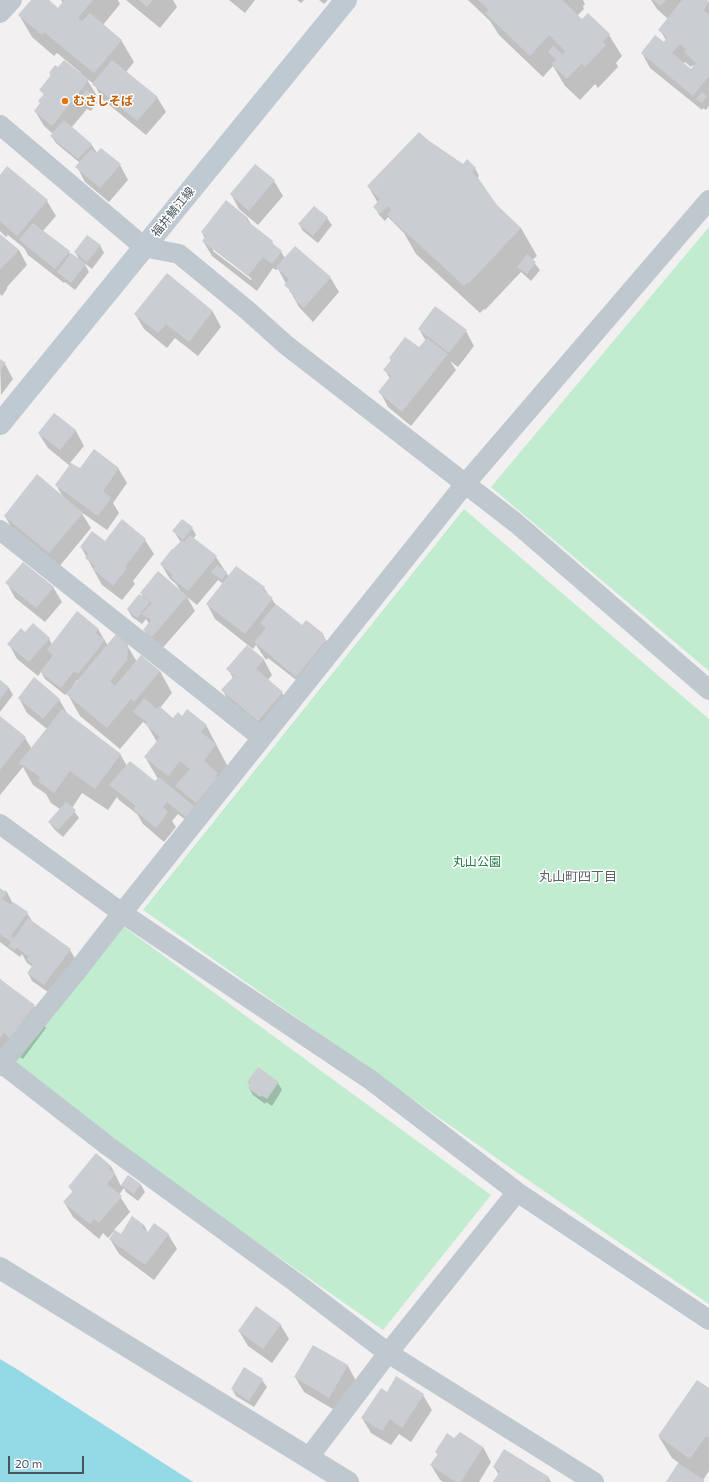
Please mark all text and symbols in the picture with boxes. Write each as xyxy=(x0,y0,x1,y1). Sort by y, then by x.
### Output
place label: むさしそば xyxy=(73,94,133,108)
marker: むさしそば xyxy=(60,96,70,106)
street label: 福井鯖江線 xyxy=(149,184,197,240)
park label: 丸山公園 xyxy=(453,855,501,869)
district label: 丸山町四丁目 xyxy=(539,869,617,885)
scale bar xyxy=(10,1448,86,1474)
text: 20 m xyxy=(15,1456,42,1470)

